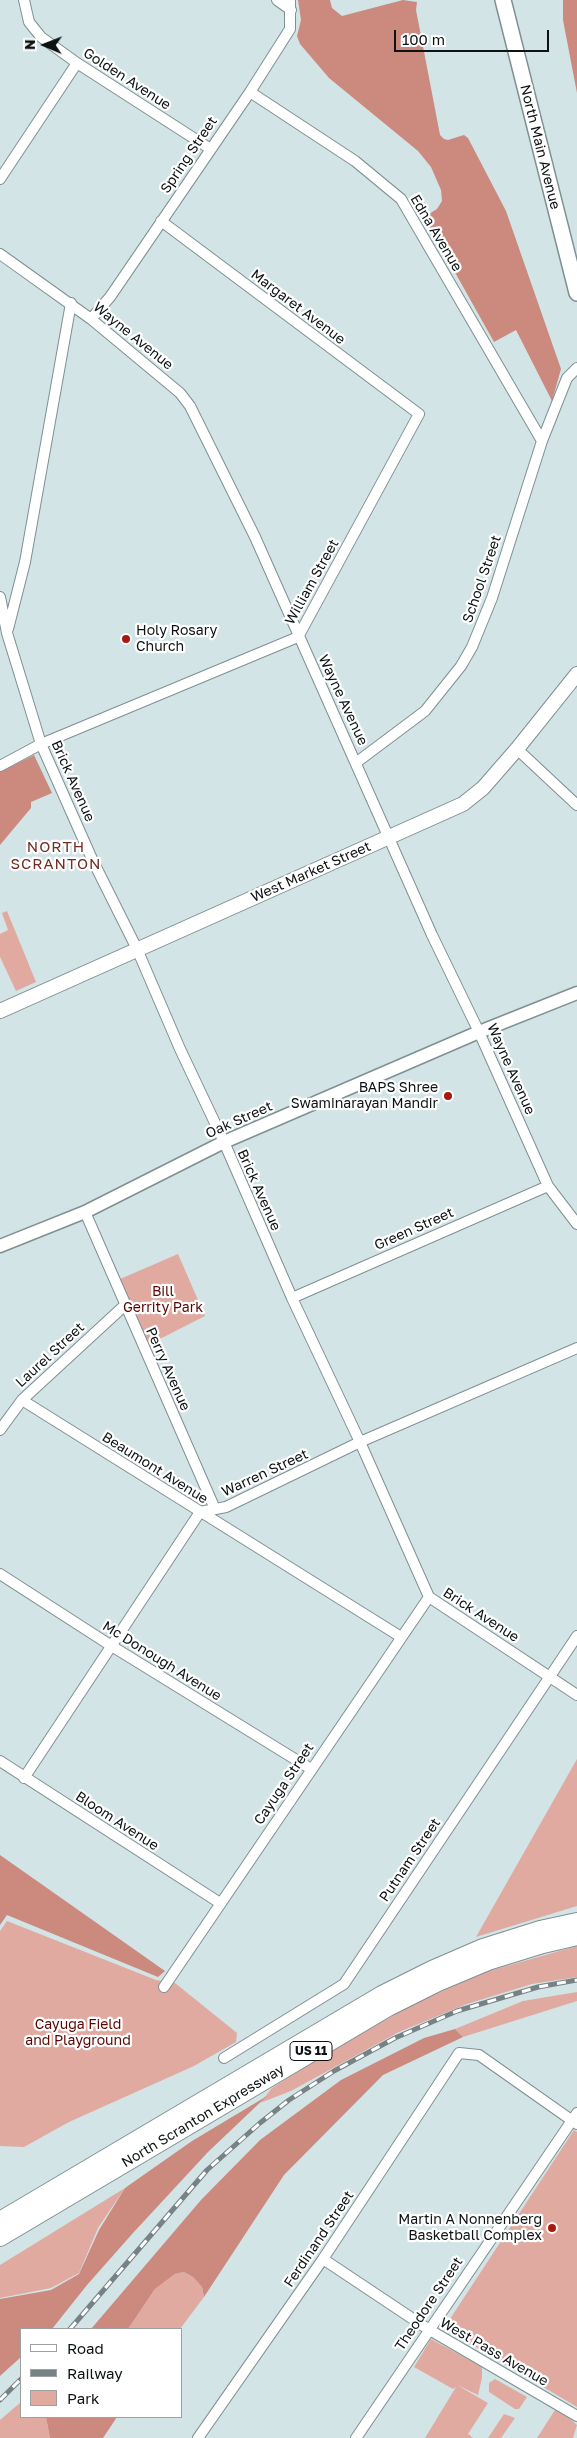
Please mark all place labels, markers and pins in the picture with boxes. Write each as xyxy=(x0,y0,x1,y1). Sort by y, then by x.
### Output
place label: Holy Rosary Church xyxy=(136,623,217,656)
marker: Holy Rosary Church xyxy=(120,633,132,645)
place label: BAPS Shree Swaminarayan Mandir xyxy=(291,1080,438,1112)
marker: BAPS Shree Swaminarayan Mandir xyxy=(442,1090,454,1102)
place label: Martin A Nonnenberg Basketball Complex xyxy=(398,2212,542,2244)
marker: Martin A Nonnenberg Basketball Complex xyxy=(546,2222,558,2234)

